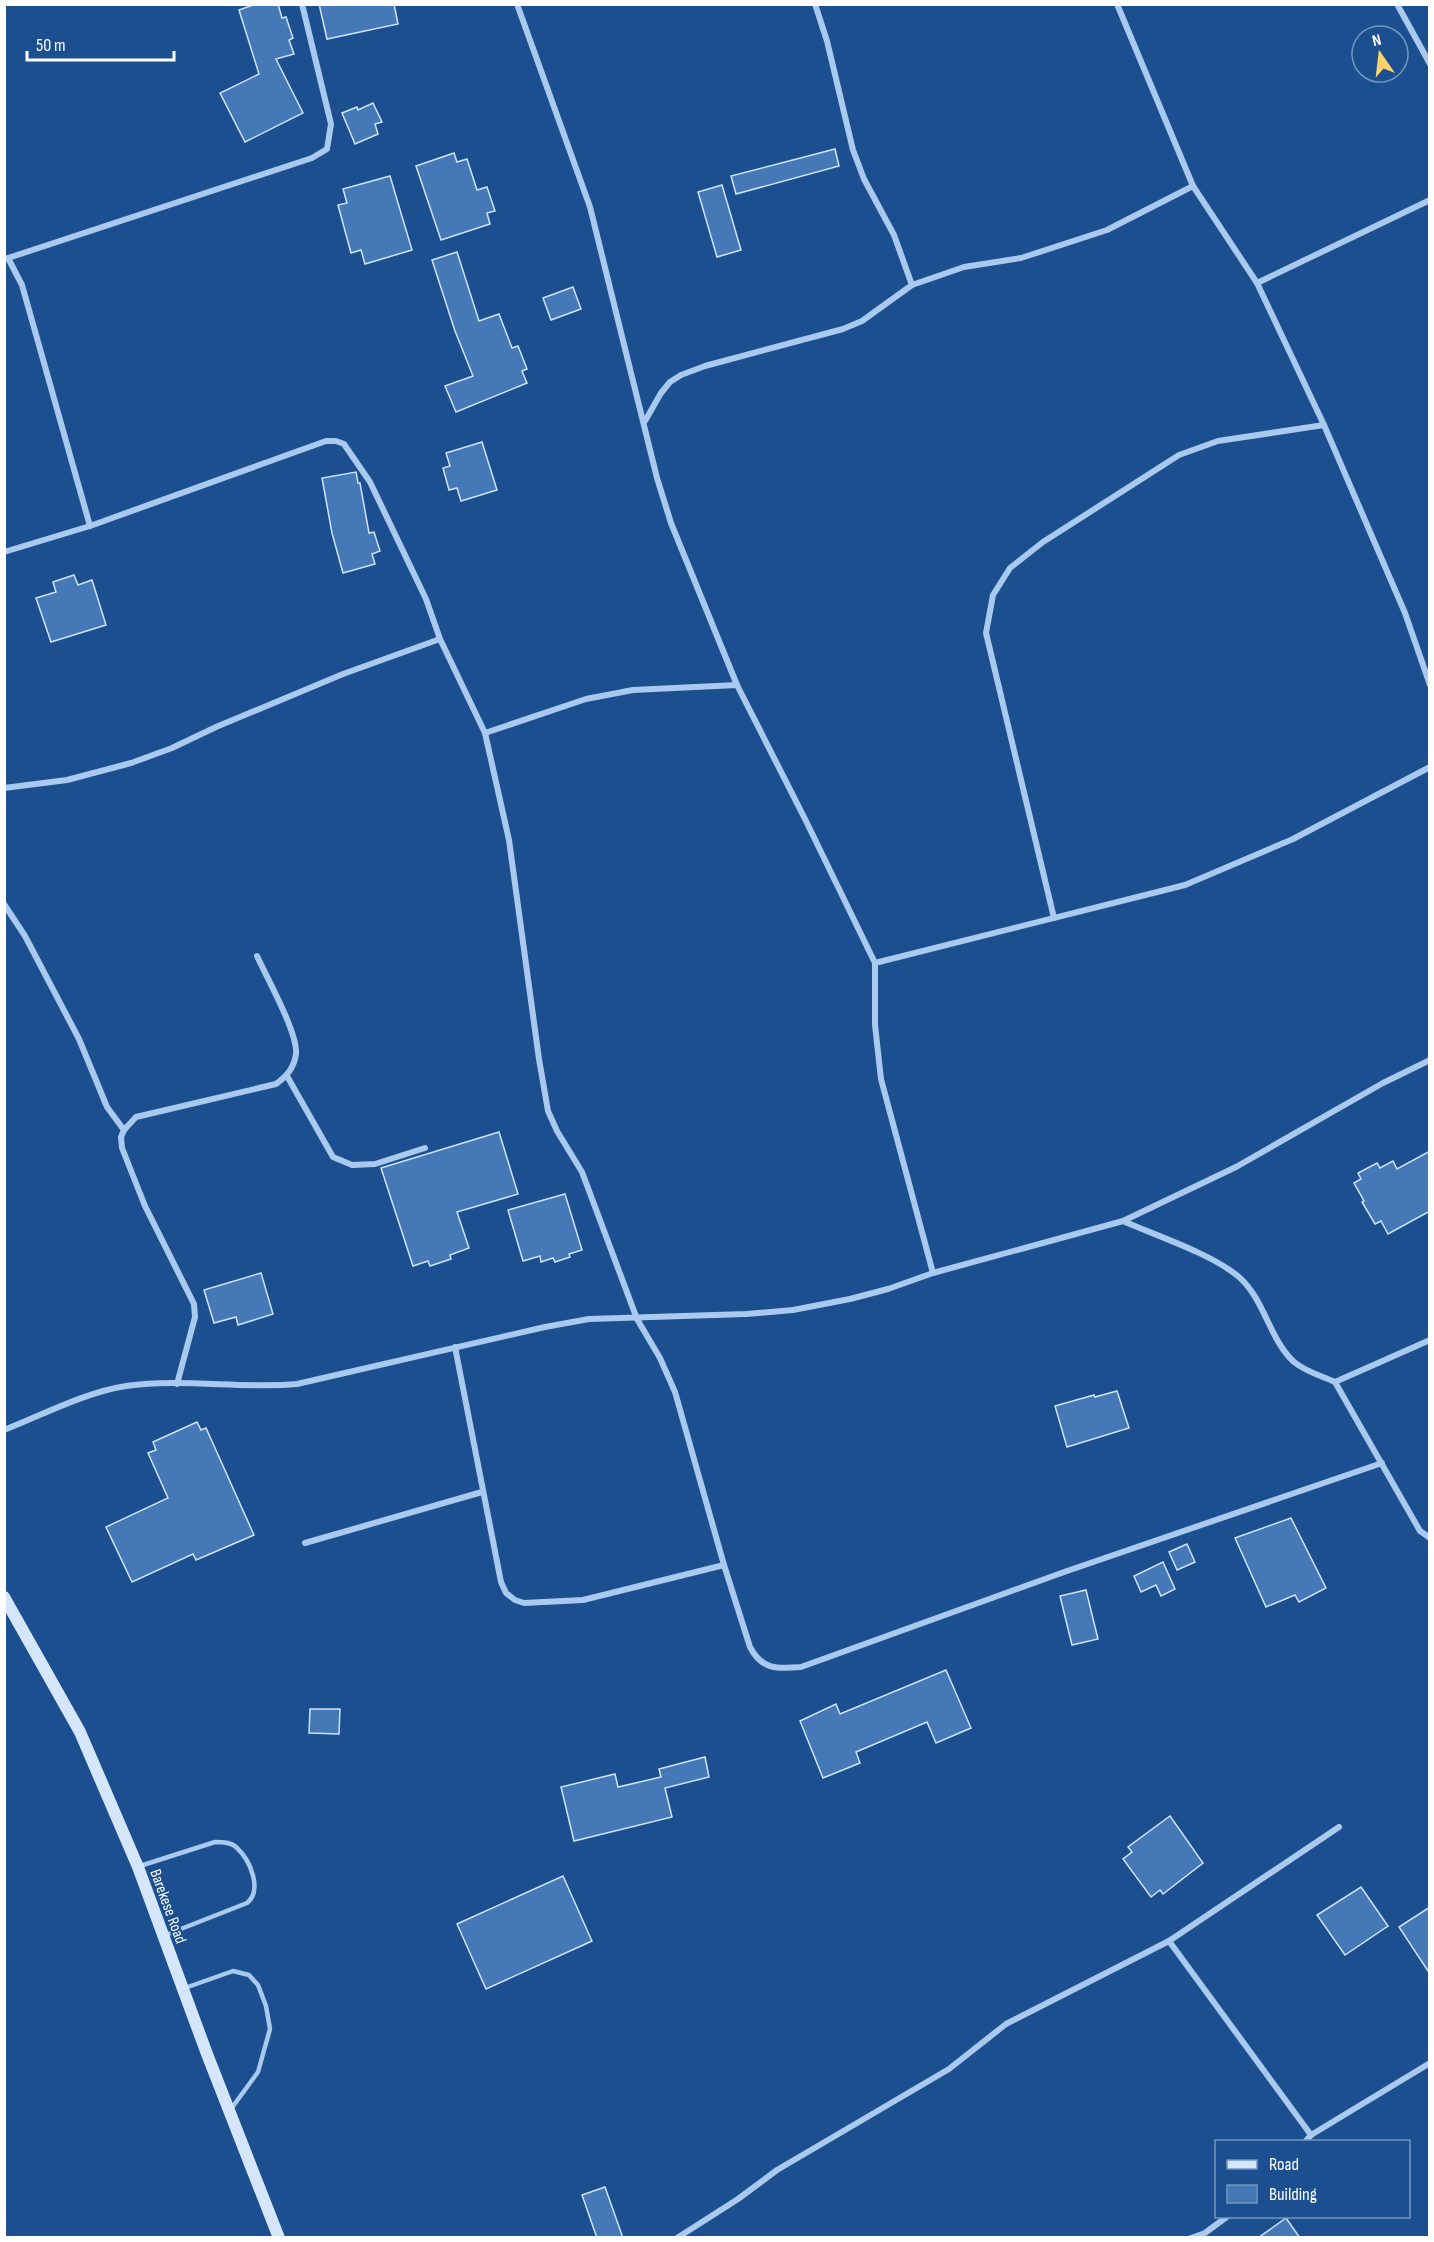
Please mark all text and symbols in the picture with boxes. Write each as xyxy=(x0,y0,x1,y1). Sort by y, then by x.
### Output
scale bar xyxy=(27,24,174,62)
north arrow xyxy=(1350,24,1410,84)
text: N xyxy=(1370,31,1383,51)
text: 50 m xyxy=(36,35,66,56)
street label: Barekese Road xyxy=(145,1867,190,1946)
legend xyxy=(1215,2140,1410,2218)
text: Road xyxy=(1269,2154,1299,2175)
text: Building xyxy=(1269,2184,1317,2205)

